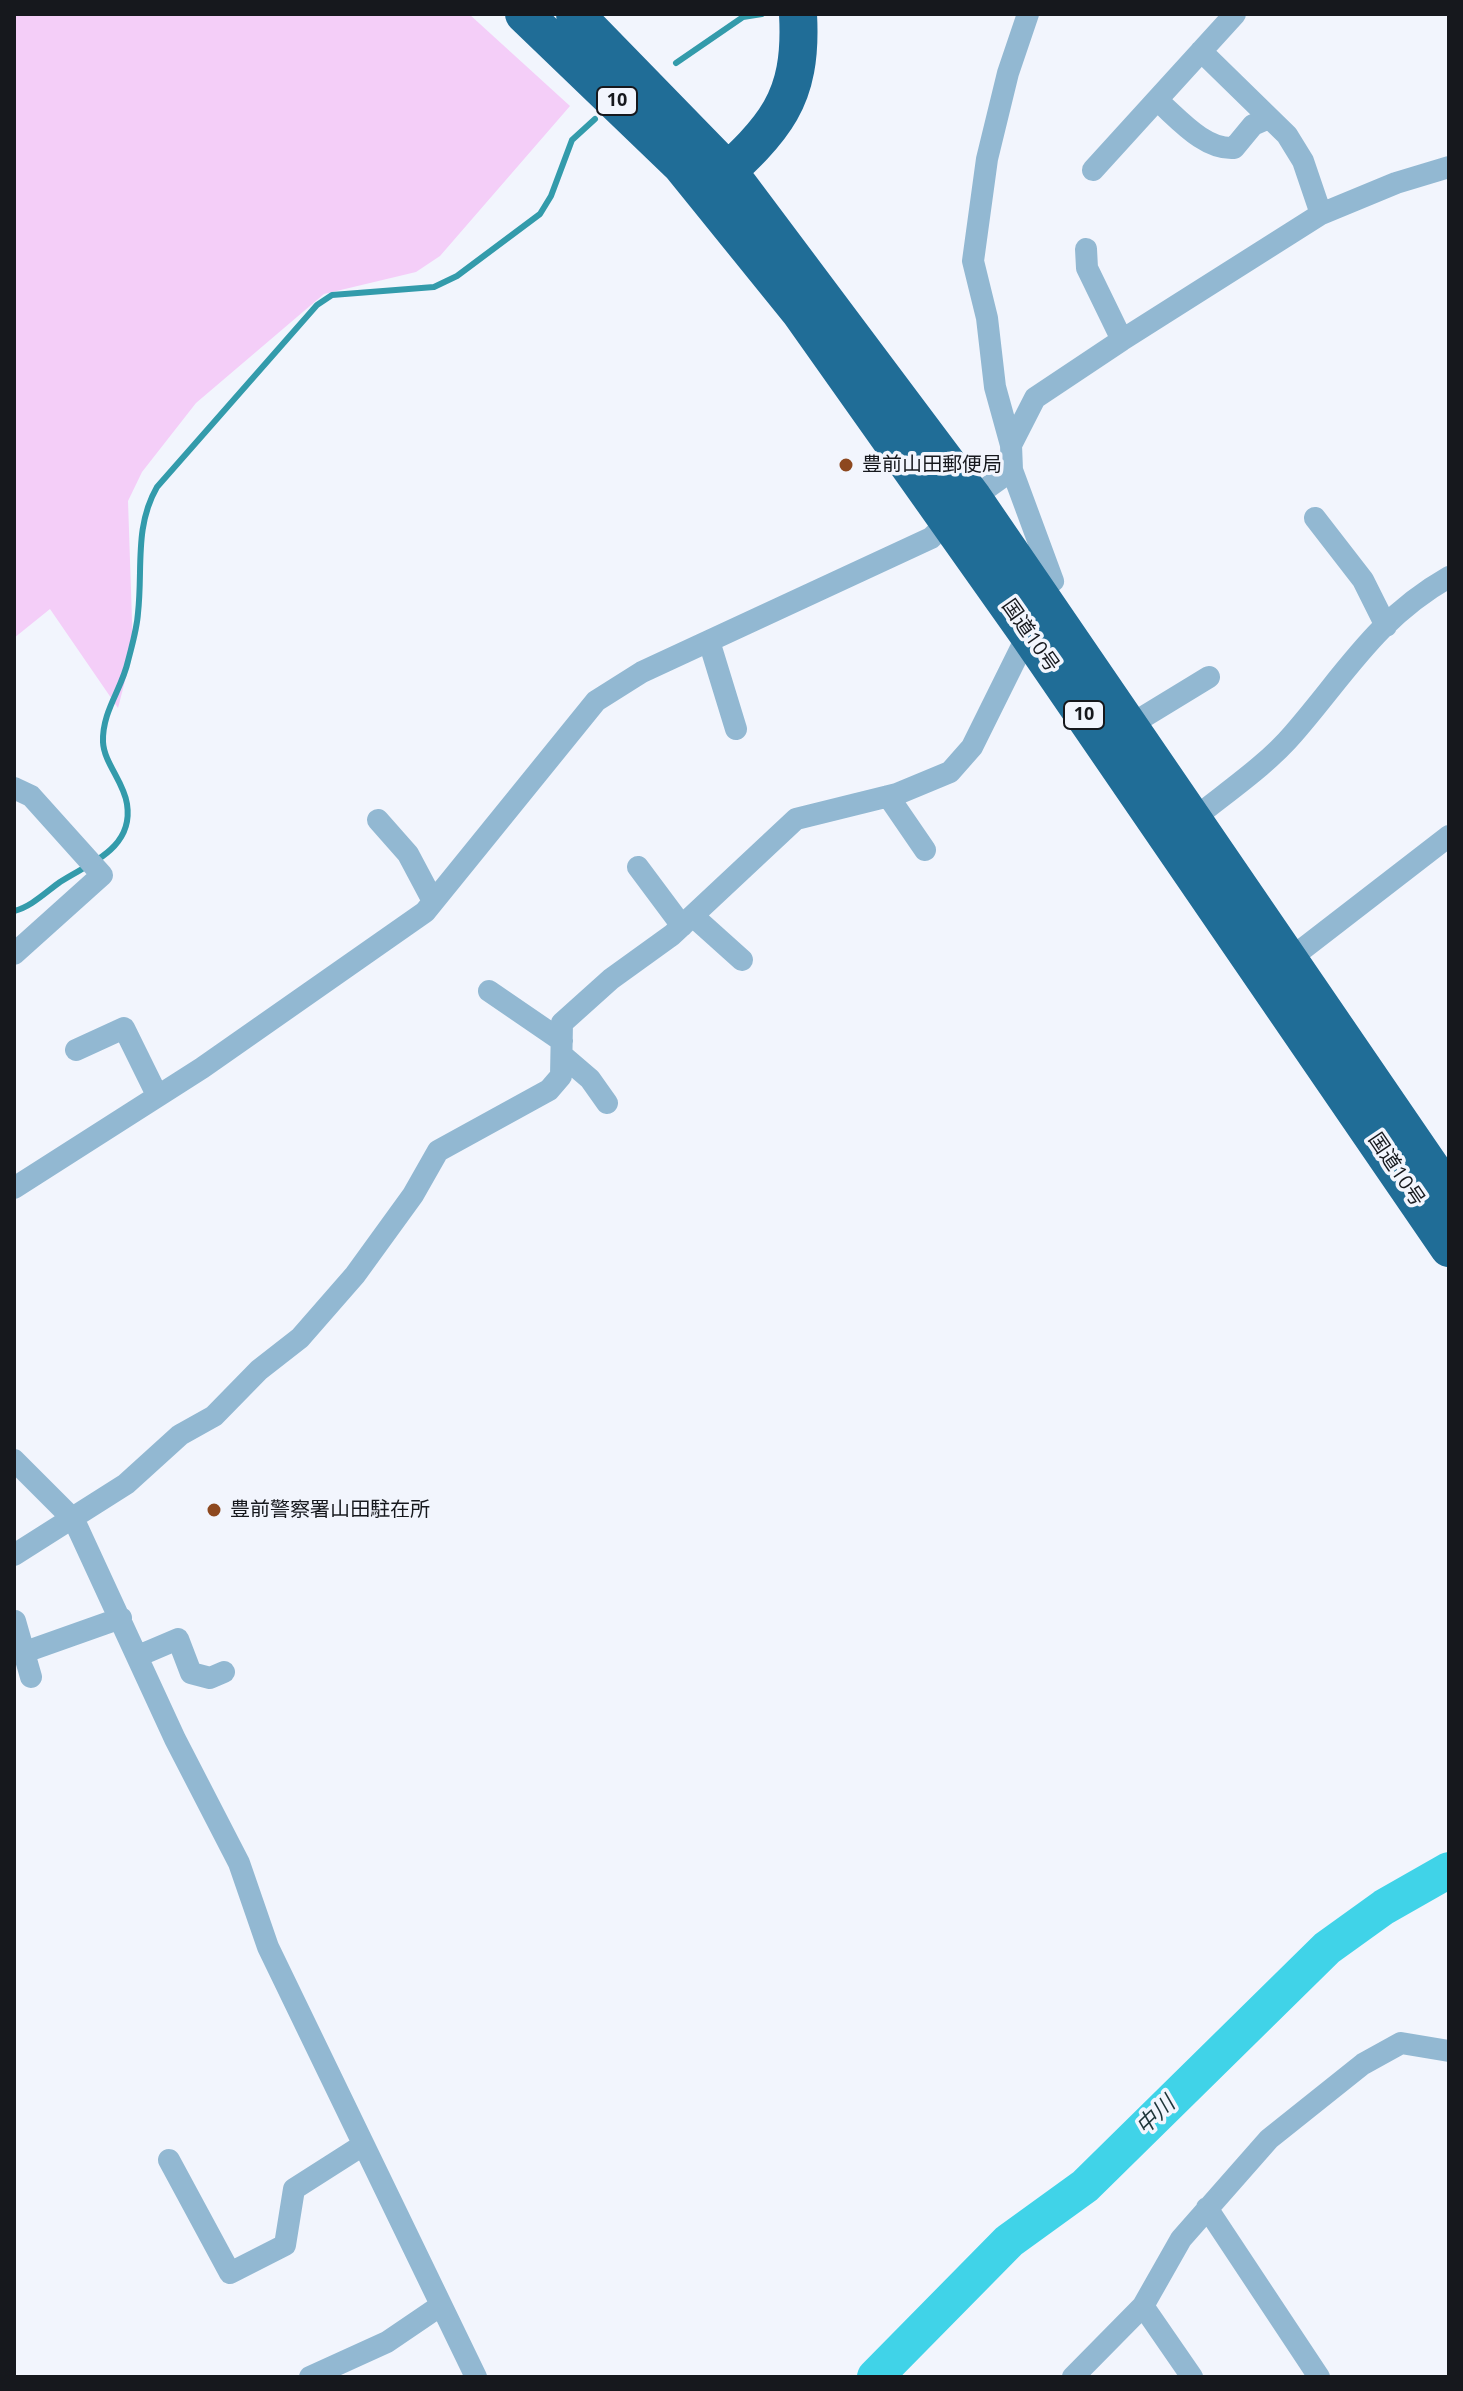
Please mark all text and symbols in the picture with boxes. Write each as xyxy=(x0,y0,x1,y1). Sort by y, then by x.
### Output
road number: 10 xyxy=(597,87,637,115)
place label: 豊前山田郵便局 xyxy=(862,453,1002,477)
marker: 豊前山田郵便局 xyxy=(837,456,855,474)
street label: 国道10号 xyxy=(996,595,1064,677)
road number: 10 xyxy=(1064,701,1104,729)
street label: 国道10号 xyxy=(1363,1129,1429,1211)
place label: 豊前警察署山田駐在所 xyxy=(230,1498,430,1522)
marker: 豊前警察署山田駐在所 xyxy=(205,1501,223,1519)
water label: 中川 xyxy=(1131,2091,1181,2141)

